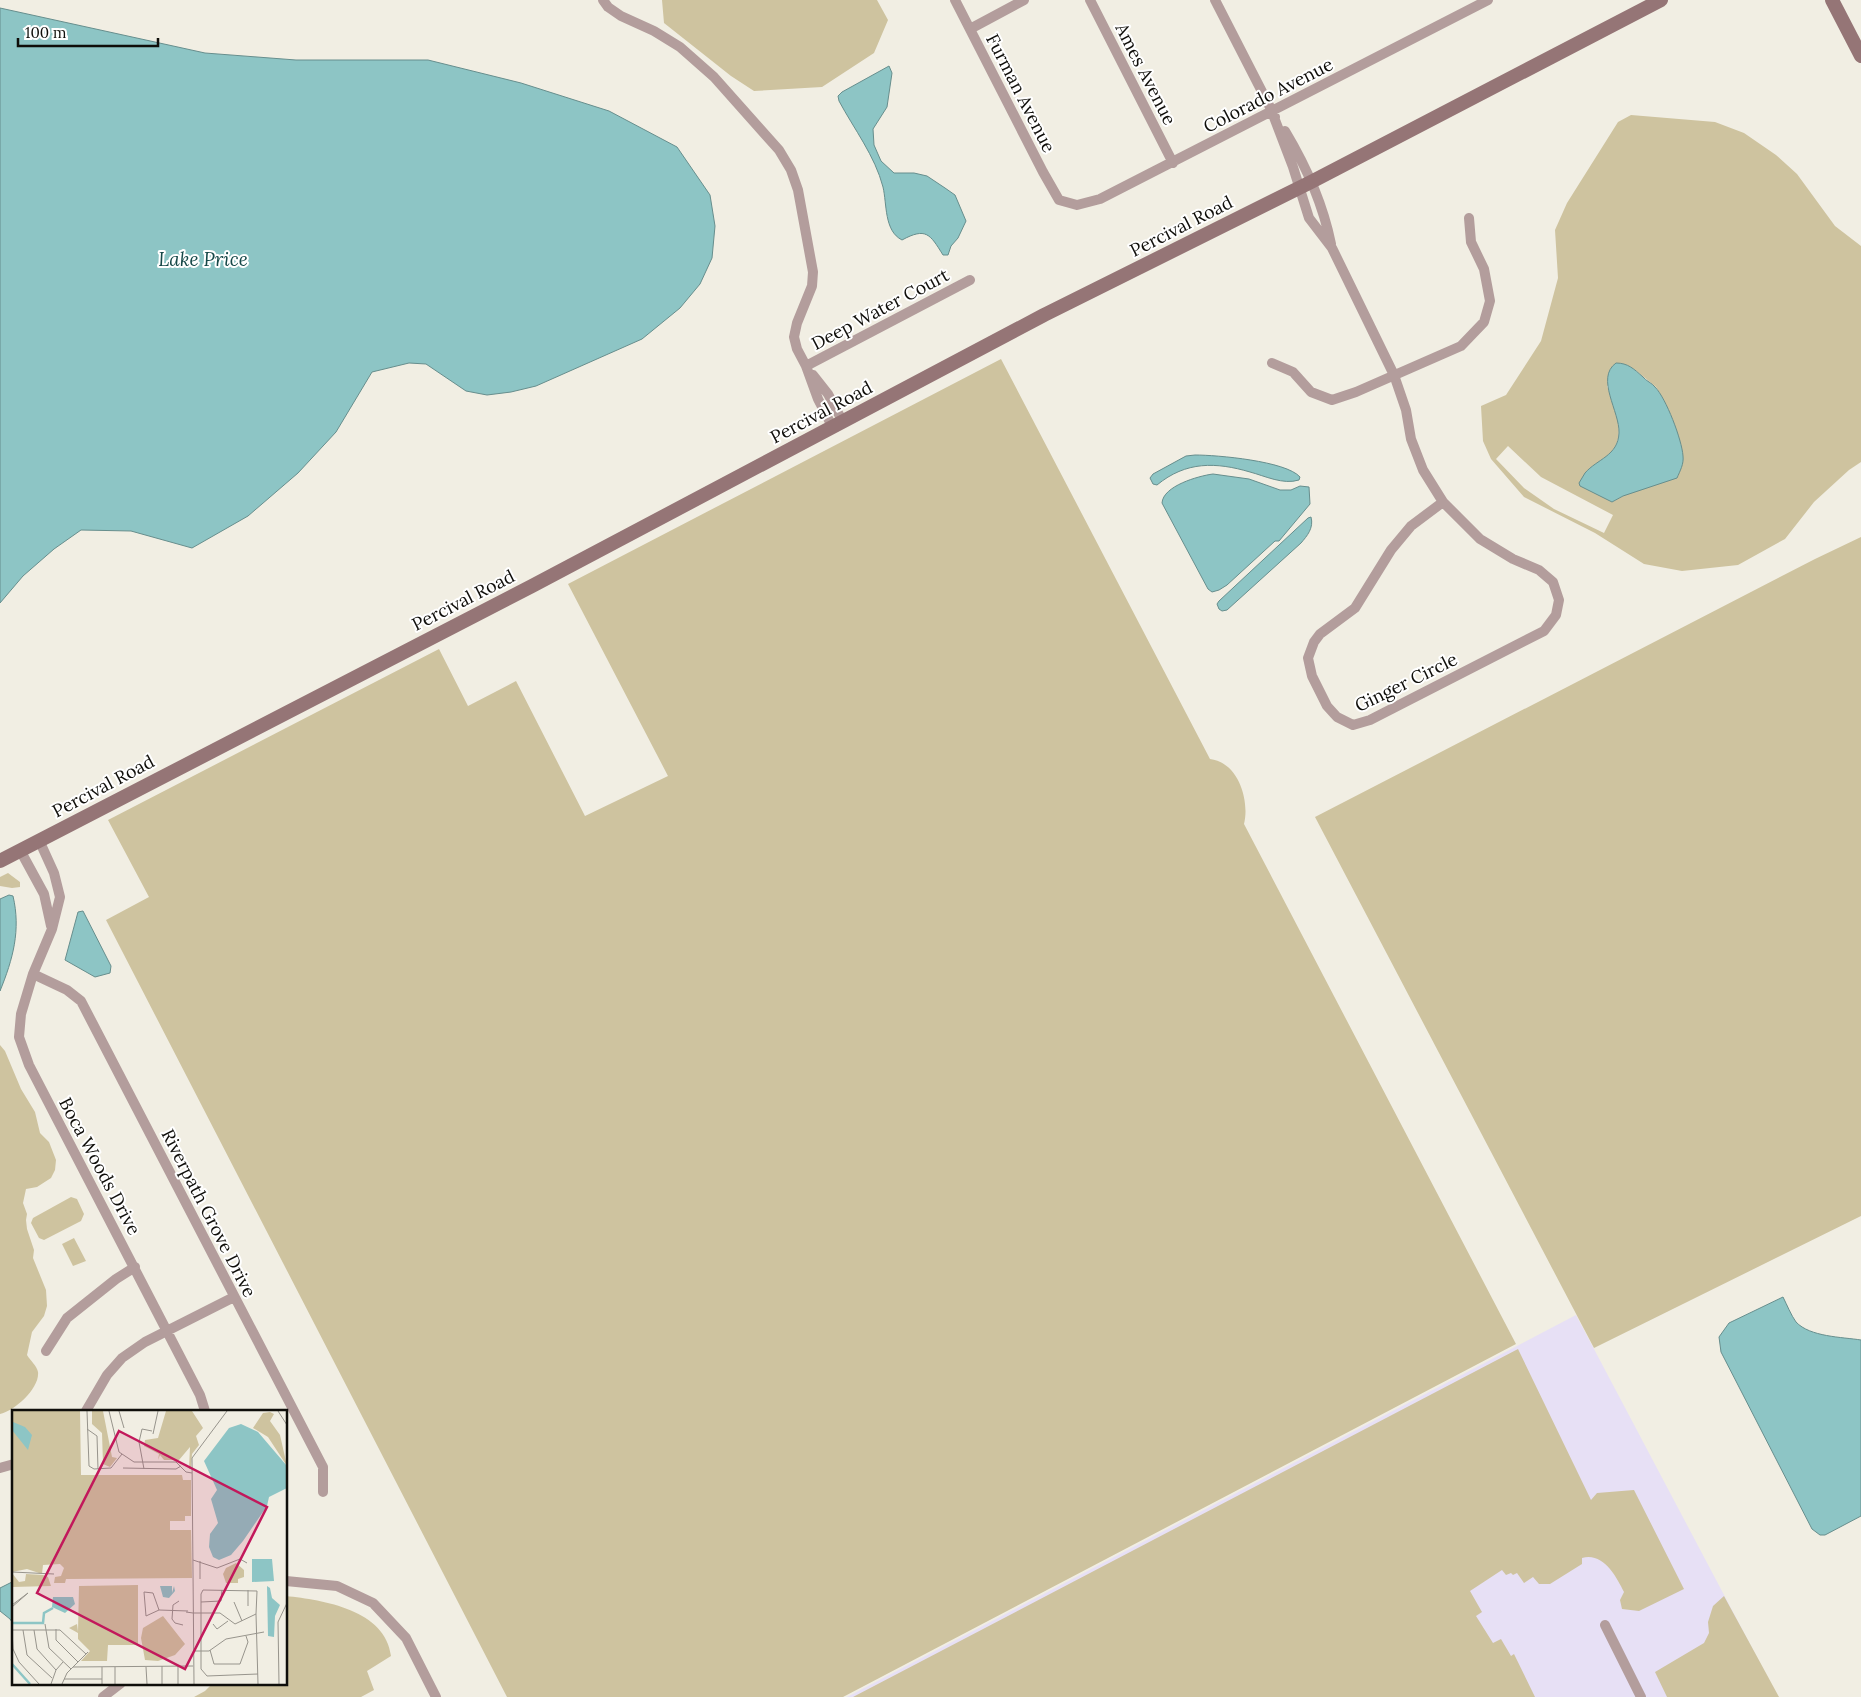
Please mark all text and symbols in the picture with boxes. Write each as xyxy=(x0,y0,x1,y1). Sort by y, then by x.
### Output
scale bar xyxy=(18,15,158,47)
street label: Ames Avenue xyxy=(1110,18,1182,129)
text: 100 m xyxy=(25,23,66,42)
street label: Furman Avenue xyxy=(981,30,1061,157)
street label: Colorado Avenue xyxy=(1199,52,1337,138)
street label: Percival Road xyxy=(1126,190,1236,262)
water label: Lake Price xyxy=(158,247,248,271)
street label: Deep Water Court xyxy=(807,263,953,355)
street label: Percival Road xyxy=(766,375,876,449)
street label: Percival Road xyxy=(408,564,518,636)
street label: Ginger Circle xyxy=(1351,647,1461,717)
street label: Percival Road xyxy=(48,749,158,823)
street label: Boca Woods Drive xyxy=(54,1093,146,1239)
street label: Riverpath Grove Drive xyxy=(157,1125,261,1301)
inset map xyxy=(12,1410,288,1684)

